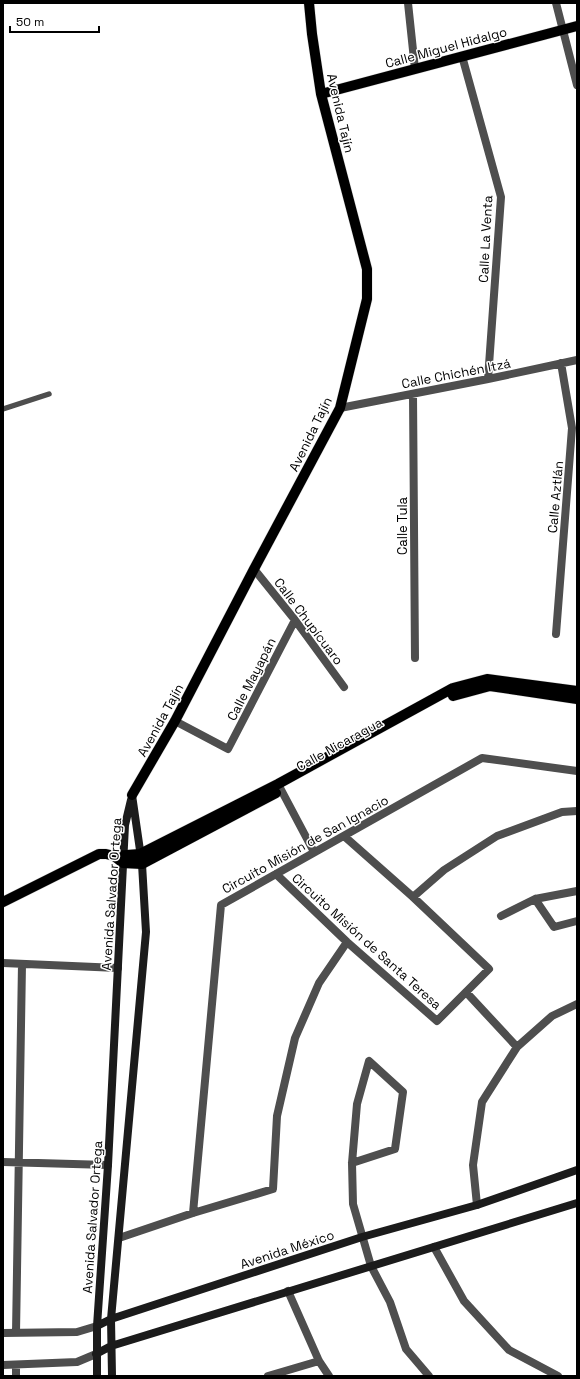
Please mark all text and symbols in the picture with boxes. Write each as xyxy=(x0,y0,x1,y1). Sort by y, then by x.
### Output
scale bar xyxy=(10,8,99,34)
text: 50 m xyxy=(16,14,44,30)
street label: Calle Miguel Hidalgo xyxy=(383,23,509,72)
street label: Avenida Tajín xyxy=(323,72,358,154)
street label: Calle La Venta xyxy=(475,194,496,283)
street label: Calle Chichén Itzá xyxy=(400,354,513,392)
street label: Avenida Tajín xyxy=(285,394,336,474)
street label: Calle Aztlán xyxy=(544,460,567,534)
street label: Calle Tula xyxy=(394,496,411,555)
street label: Calle Chupícuaro xyxy=(270,574,347,668)
street label: Calle Mayapán xyxy=(223,635,280,724)
street label: Avenida Tajín xyxy=(133,681,187,760)
street label: Calle Nicaragua xyxy=(293,713,386,775)
street label: Circuito Misión de San Ignacio xyxy=(219,791,392,897)
street label: Avenida Salvador Ortega xyxy=(98,817,125,971)
street label: Circuito Misión de Santa Teresa xyxy=(288,870,445,1014)
street label: Avenida Salvador Ortega xyxy=(79,1140,106,1294)
street label: Avenida México xyxy=(238,1226,336,1273)

